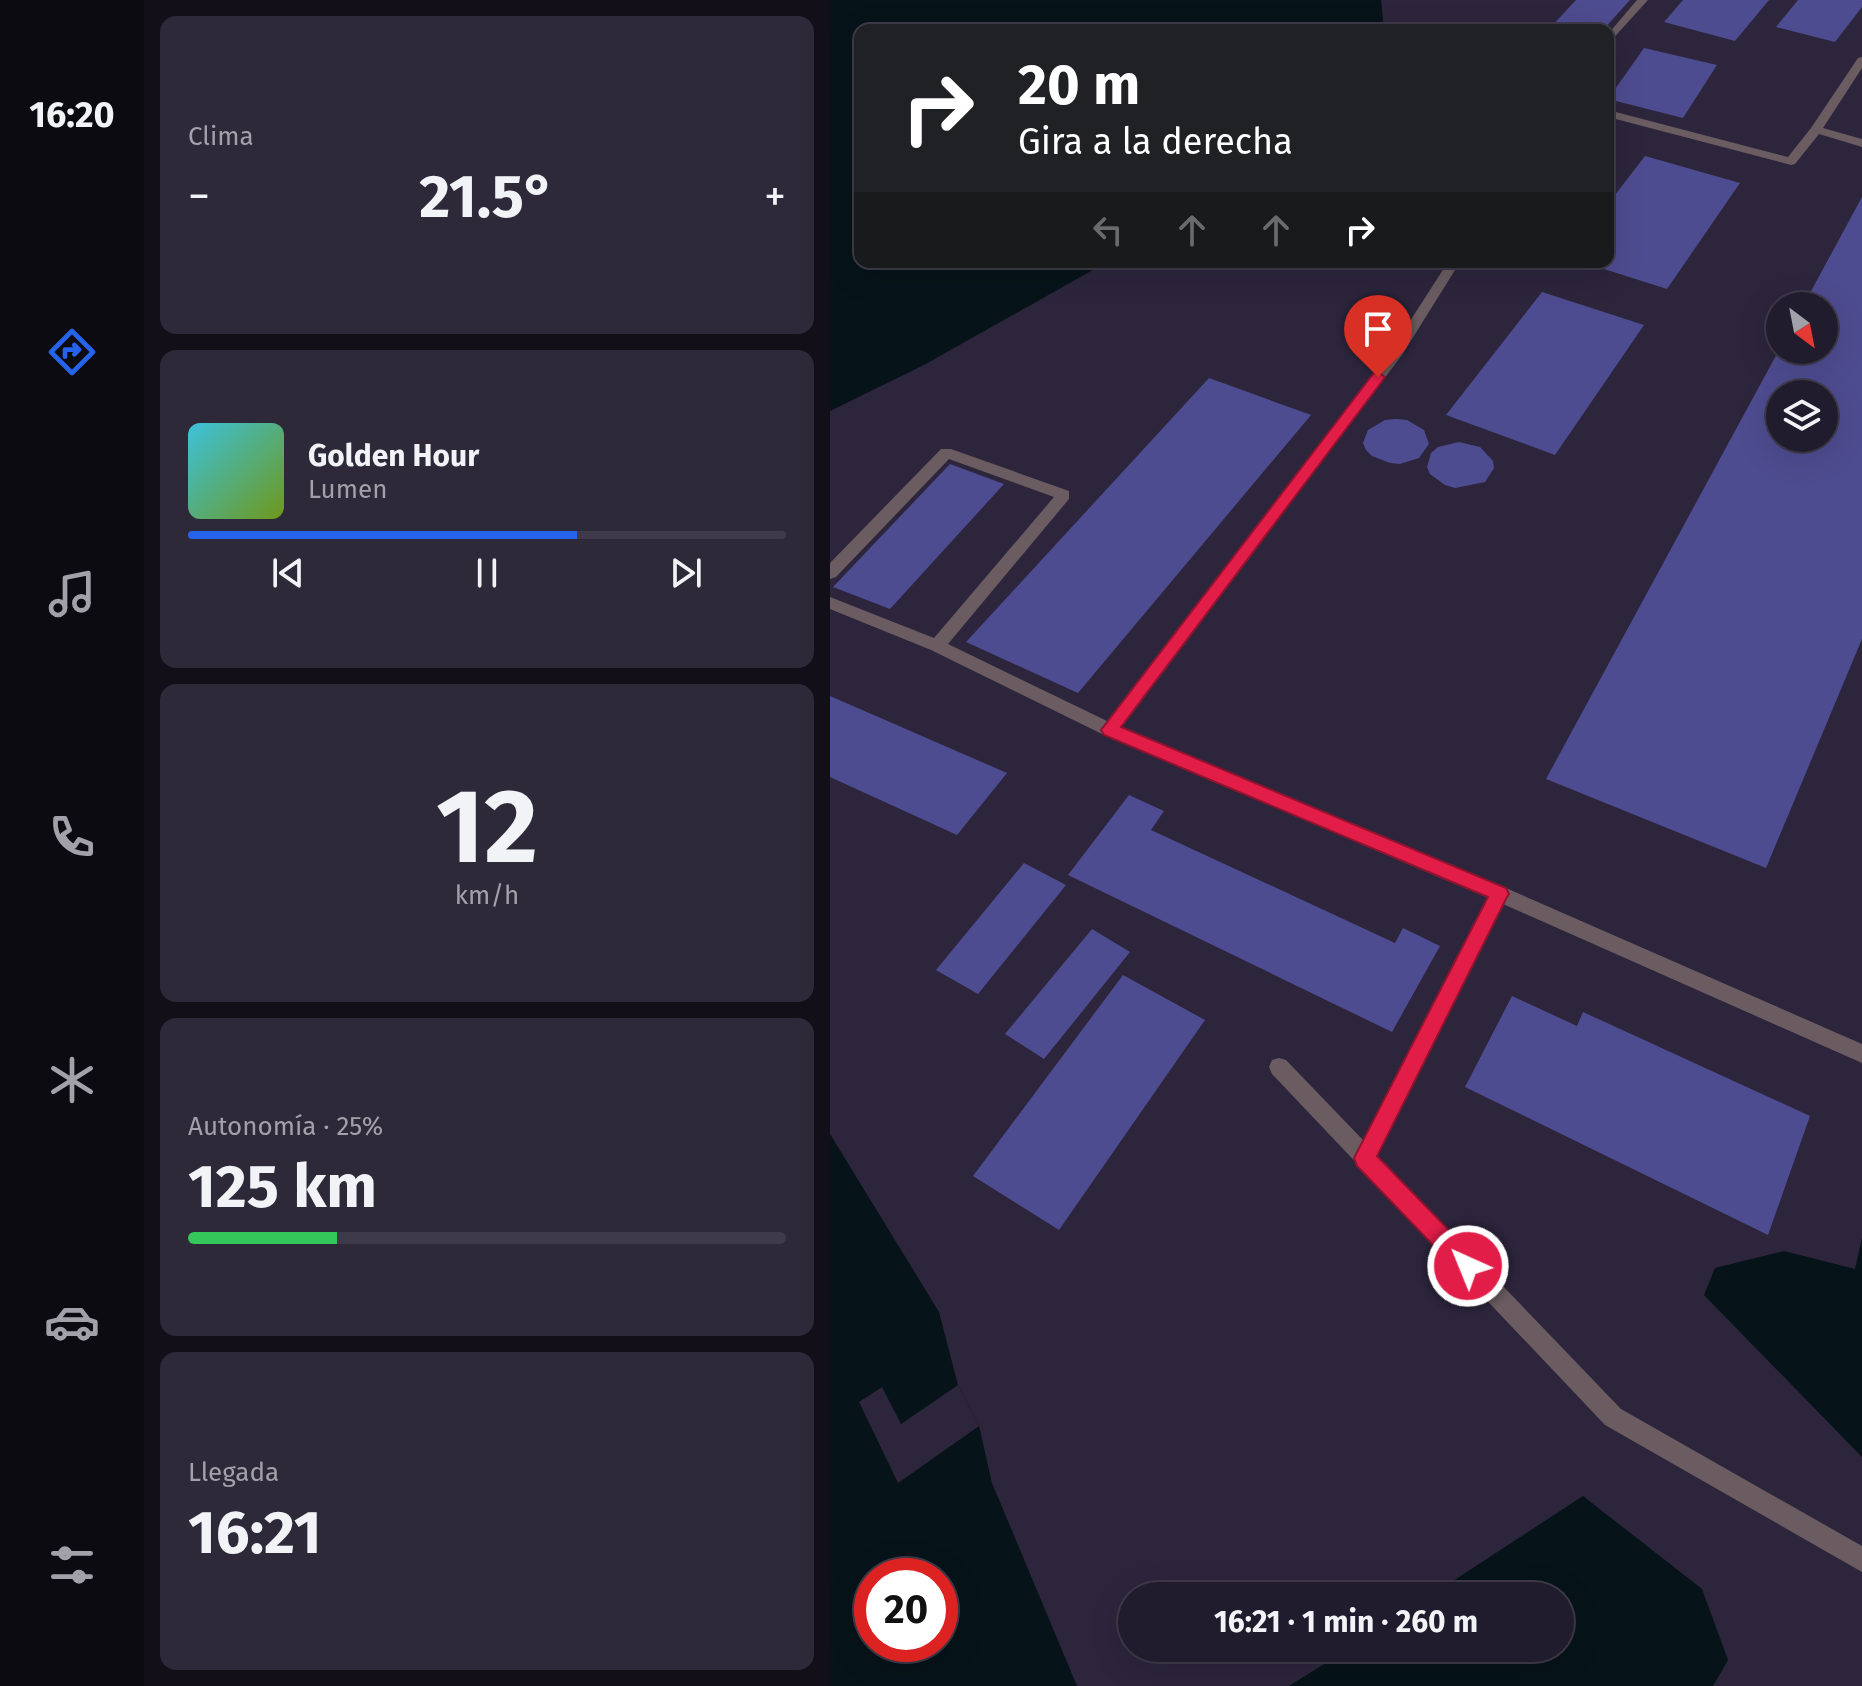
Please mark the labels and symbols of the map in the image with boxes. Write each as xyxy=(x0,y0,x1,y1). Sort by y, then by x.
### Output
north arrow xyxy=(1766,292,1838,364)
pin xyxy=(1344,295,1412,377)
position arrow xyxy=(1426,1224,1510,1308)
speed limit sign: 20 xyxy=(854,1558,958,1662)

